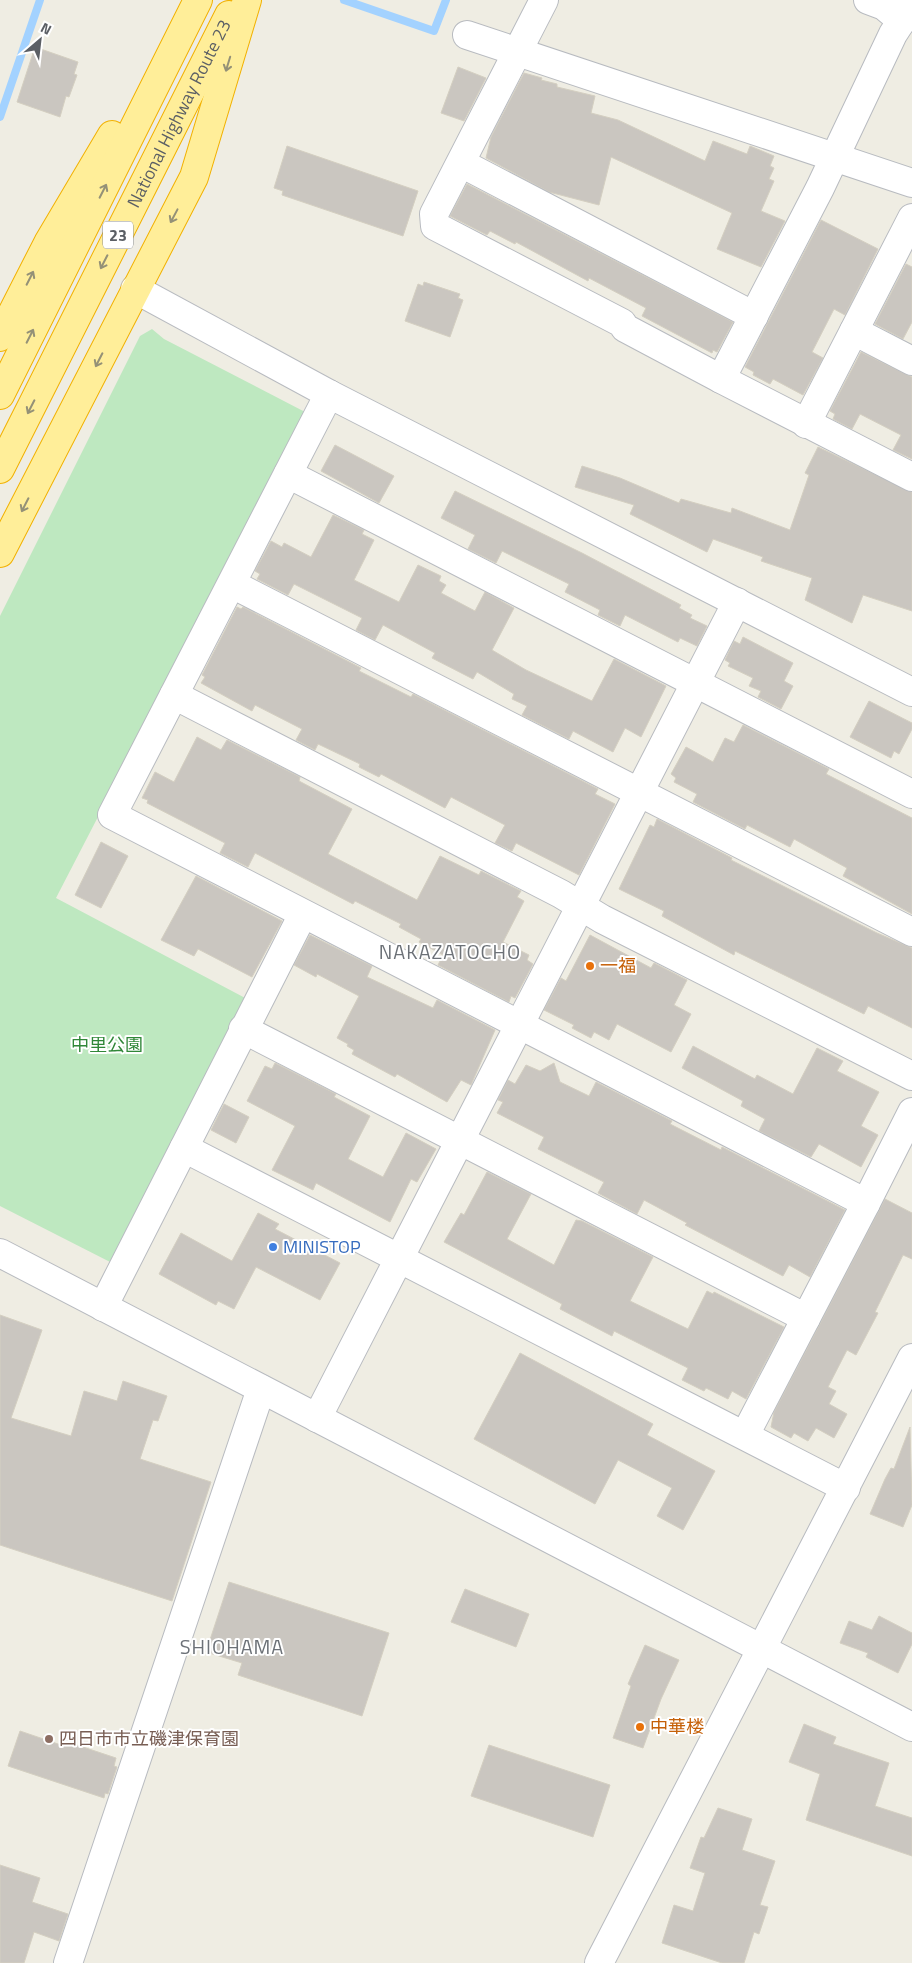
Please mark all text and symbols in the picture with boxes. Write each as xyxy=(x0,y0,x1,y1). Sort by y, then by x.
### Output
north arrow xyxy=(15,15,65,65)
street label: National Highway Route 23 xyxy=(120,15,238,212)
text: N xyxy=(37,17,56,40)
one-way arrow xyxy=(222,55,232,71)
one-way arrow xyxy=(99,184,108,199)
one-way arrow xyxy=(168,208,178,223)
road number: 23 xyxy=(103,222,133,248)
one-way arrow xyxy=(99,255,109,270)
one-way arrow xyxy=(26,271,35,286)
one-way arrow xyxy=(26,329,35,344)
one-way arrow xyxy=(94,353,104,368)
one-way arrow xyxy=(26,400,36,415)
one-way arrow xyxy=(20,497,29,512)
district label: NAKAZATOCHO xyxy=(379,936,521,967)
place label: 一福 xyxy=(600,952,636,979)
marker: 一福 xyxy=(584,960,596,972)
park label: 中里公園 xyxy=(71,1031,143,1058)
place label: MINISTOP xyxy=(283,1233,361,1260)
marker: MINISTOP xyxy=(267,1241,279,1253)
district label: SHIOHAMA xyxy=(180,1631,284,1662)
place label: 中華楼 xyxy=(650,1713,704,1740)
marker: 中華楼 xyxy=(634,1721,646,1733)
place label: 四日市市立磯津保育園 xyxy=(59,1725,239,1752)
marker: 四日市市立磯津保育園 xyxy=(43,1733,55,1745)

